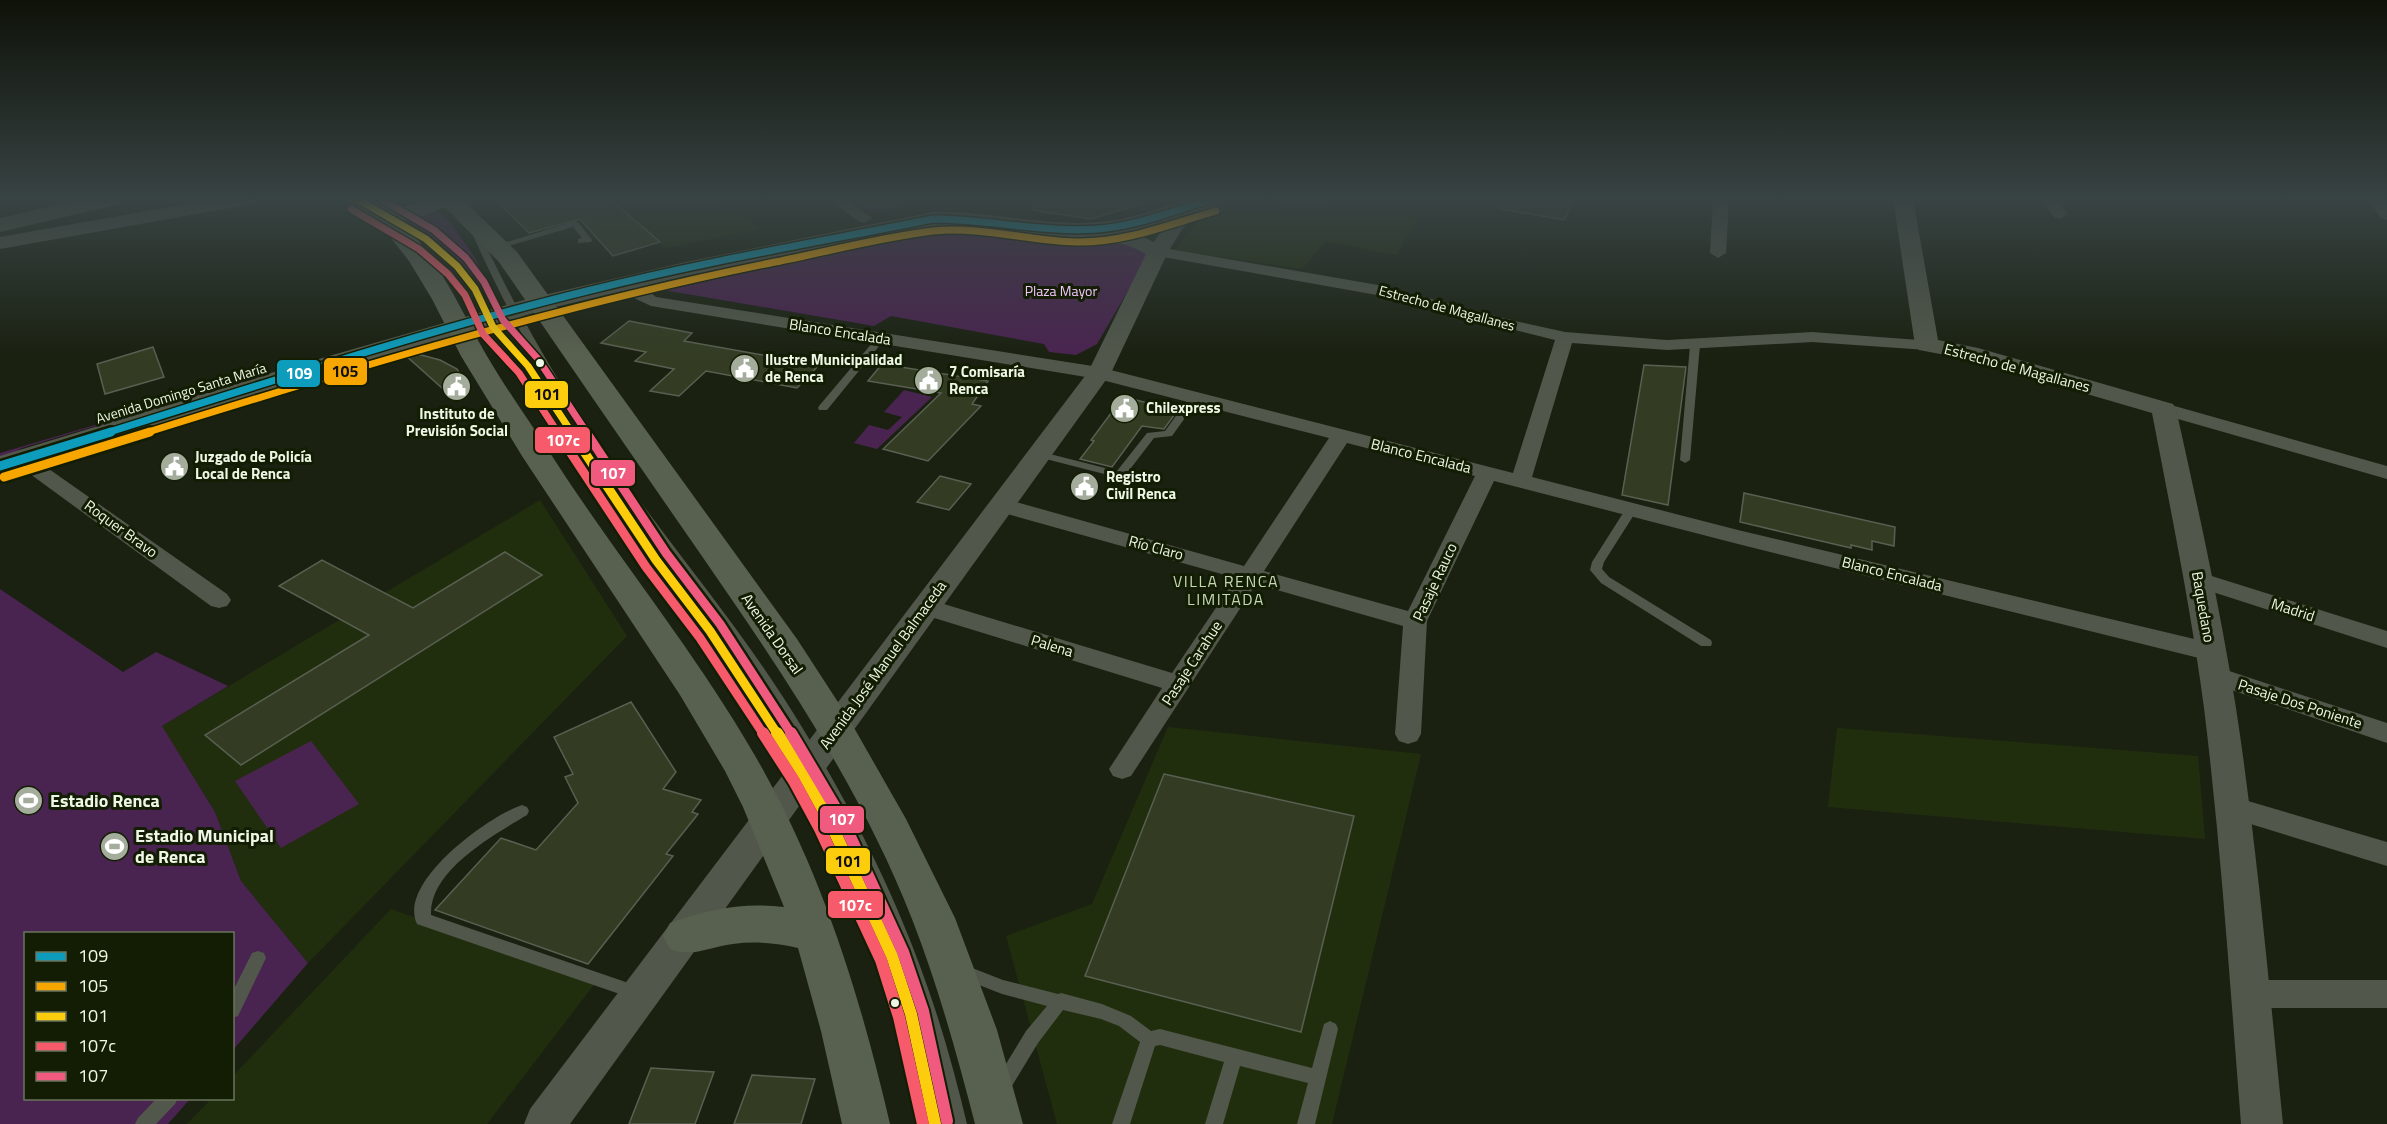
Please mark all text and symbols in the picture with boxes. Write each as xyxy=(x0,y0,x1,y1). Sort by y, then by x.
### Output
street label: Estrecho de Magallanes xyxy=(1377,279,1518,336)
park label: Plaza Mayor xyxy=(1025,280,1097,301)
street label: Blanco Encalada xyxy=(788,312,893,351)
street label: Estrecho de Magallanes xyxy=(1942,337,2093,398)
place label: Ilustre Municipalidad de Renca xyxy=(765,348,902,388)
public building icon: Ilustre Municipalidad de Renca xyxy=(728,353,760,385)
street label: Avenida Domingo Santa María xyxy=(93,357,269,428)
line badge: 105 xyxy=(323,357,368,386)
unlabelled marker xyxy=(534,357,546,369)
line badge: 109 xyxy=(276,359,321,388)
text: 105 xyxy=(332,359,358,383)
place label: 7 Comisaría Renca xyxy=(949,360,1025,400)
text: 109 xyxy=(286,361,312,385)
public building icon: 7 Comisaría Renca xyxy=(912,365,944,397)
public building icon: Instituto de Previsión Social xyxy=(441,371,473,403)
line badge: 101 xyxy=(524,380,569,409)
text: 101 xyxy=(534,382,560,406)
public building icon: Chilexpress xyxy=(1109,392,1141,424)
place label: Chilexpress xyxy=(1146,396,1221,419)
place label: Instituto de Previsión Social xyxy=(406,402,508,442)
line badge: 107c xyxy=(534,426,591,454)
text: 107c xyxy=(546,428,580,452)
street label: Blanco Encalada xyxy=(1368,432,1474,479)
place label: Juzgado de Policía Local de Renca xyxy=(195,445,312,485)
public building icon: Juzgado de Policía Local de Renca xyxy=(158,450,190,482)
line badge: 107 xyxy=(590,459,636,487)
text: 107 xyxy=(600,461,626,485)
place label: Registro Civil Renca xyxy=(1106,465,1177,505)
public building icon: Registro Civil Renca xyxy=(1069,470,1101,502)
street label: Roquer Bravo xyxy=(80,494,163,563)
street label: Río Claro xyxy=(1126,529,1186,566)
street label: Pasaje Rauco xyxy=(1406,539,1463,625)
street label: Blanco Encalada xyxy=(1839,550,1945,597)
district label: VILLA RENCA LIMITADA xyxy=(1173,569,1279,611)
street label: Baquedano xyxy=(2186,570,2221,644)
street label: Avenida José Manuel Balmaceda xyxy=(813,575,952,754)
street label: Avenida Dorsal xyxy=(736,589,809,679)
street label: Madrid xyxy=(2268,592,2318,627)
street label: Pasaje Carahue xyxy=(1156,616,1228,710)
street label: Palena xyxy=(1028,628,1077,663)
street label: Pasaje Dos Poniente xyxy=(2235,673,2365,734)
sports icon: Estadio Renca xyxy=(13,785,45,817)
place label: Estadio Renca xyxy=(50,787,160,814)
line badge: 107 xyxy=(819,805,865,834)
text: 107 xyxy=(829,807,855,831)
place label: Estadio Municipal de Renca xyxy=(135,822,274,870)
sports icon: Estadio Municipal de Renca xyxy=(98,830,130,862)
line badge: 101 xyxy=(825,847,871,875)
text: 101 xyxy=(835,849,861,873)
line badge: 107c xyxy=(827,890,884,919)
text: 107c xyxy=(838,893,872,917)
legend xyxy=(24,932,234,1100)
text: 109 xyxy=(78,942,108,969)
text: 105 xyxy=(78,972,108,999)
unlabelled marker xyxy=(889,997,901,1009)
text: 101 xyxy=(78,1002,108,1029)
text: 107c xyxy=(78,1032,116,1059)
text: 107 xyxy=(78,1062,108,1089)

